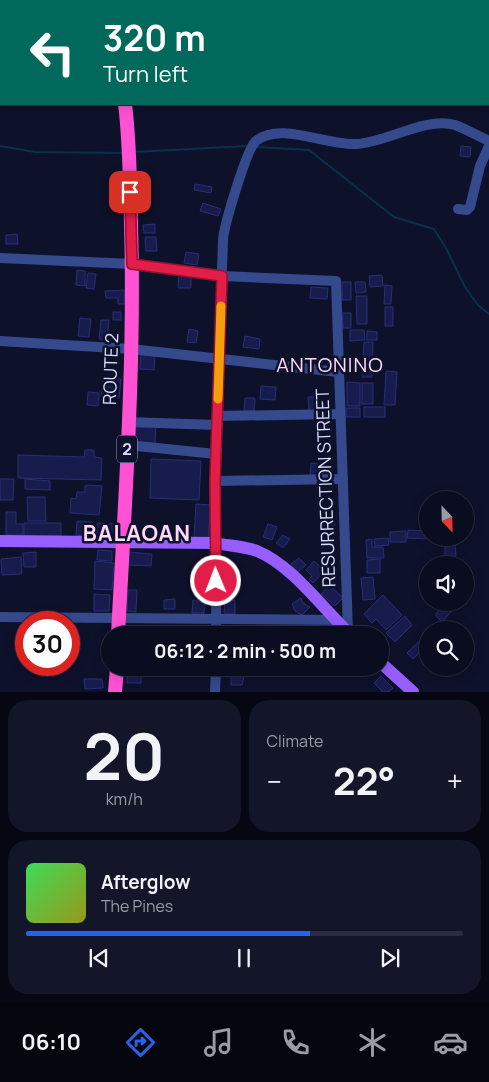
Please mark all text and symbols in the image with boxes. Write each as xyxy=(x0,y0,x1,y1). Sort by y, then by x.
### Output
text: 320 m xyxy=(103,14,206,62)
icon: left xyxy=(20,20,85,85)
text: Turn left xyxy=(103,59,188,89)
pin xyxy=(109,171,151,213)
icon: arrive xyxy=(116,178,144,206)
street label: ROUTE 2 xyxy=(97,333,123,405)
district label: ANTONINO xyxy=(276,351,384,378)
street label: RESURRECTION STREET xyxy=(310,388,340,588)
road number: 2 xyxy=(117,436,137,462)
north arrow xyxy=(419,491,474,546)
map controls xyxy=(419,491,474,676)
district label: BALAOAN xyxy=(83,518,191,548)
position arrow xyxy=(189,554,241,606)
button: sound xyxy=(419,556,474,611)
speed limit sign: 30 xyxy=(15,611,80,676)
button: search xyxy=(419,621,474,676)
text: 06:12 · 2 min · 500 m xyxy=(154,638,336,664)
text: 20 xyxy=(84,711,165,800)
text: Climate xyxy=(267,730,323,752)
text: 22° xyxy=(333,754,395,806)
text: − xyxy=(267,762,282,800)
text: + xyxy=(447,762,463,800)
text: km/h xyxy=(106,788,143,810)
text: Afterglow xyxy=(101,869,190,895)
text: The Pines xyxy=(101,895,173,917)
icon: previous xyxy=(85,944,113,972)
icon: pause xyxy=(230,944,258,972)
icon: next xyxy=(376,944,404,972)
icon: directions xyxy=(123,1025,158,1060)
icon: music xyxy=(201,1025,236,1060)
icon: phone xyxy=(278,1025,313,1060)
icon: climate xyxy=(355,1025,390,1060)
icon: car xyxy=(433,1025,468,1060)
text: 06:10 xyxy=(21,1027,81,1057)

